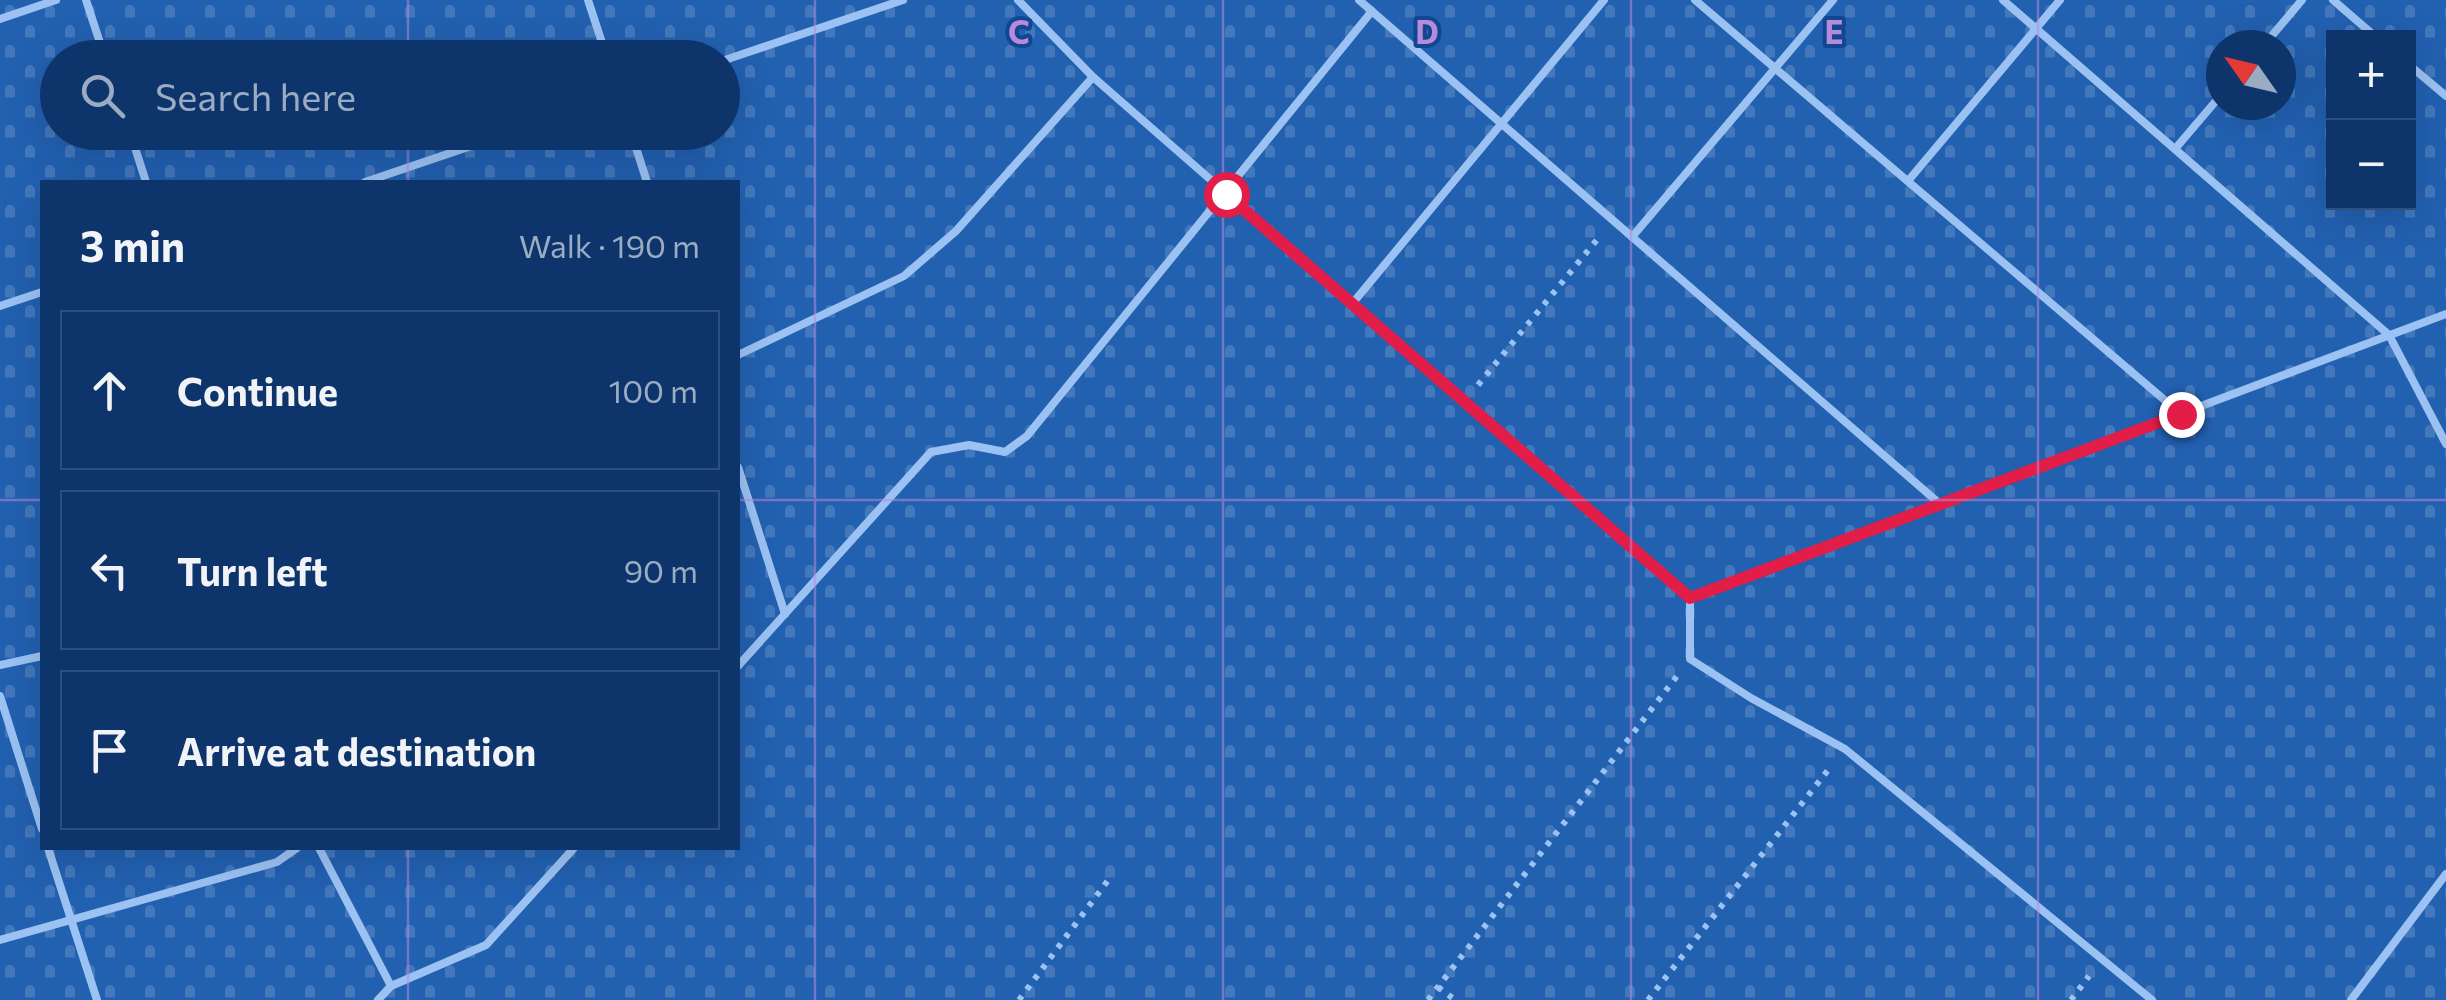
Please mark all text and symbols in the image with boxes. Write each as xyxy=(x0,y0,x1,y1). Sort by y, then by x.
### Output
text: C xyxy=(1008,11,1030,51)
text: D xyxy=(1415,11,1439,51)
text: E xyxy=(1824,11,1844,51)
north arrow xyxy=(2206,30,2296,120)
map controls xyxy=(2326,30,2416,210)
button: + xyxy=(2326,30,2416,120)
search box xyxy=(40,40,740,150)
icon: search xyxy=(75,68,130,123)
text: Search here xyxy=(155,72,356,119)
button: − xyxy=(2326,120,2416,210)
route start xyxy=(1204,172,1250,218)
text: 3 min xyxy=(80,219,185,271)
text: Walk · 190 m xyxy=(519,225,700,265)
icon: ahead xyxy=(82,363,137,418)
text: Continue xyxy=(177,367,338,414)
text: 100 m xyxy=(609,370,698,410)
route end xyxy=(2159,392,2205,438)
icon: left xyxy=(82,543,137,598)
text: Turn left xyxy=(177,547,328,594)
text: 90 m xyxy=(624,550,698,590)
icon: arrive xyxy=(82,723,137,778)
text: Arrive at destination xyxy=(177,727,536,774)

